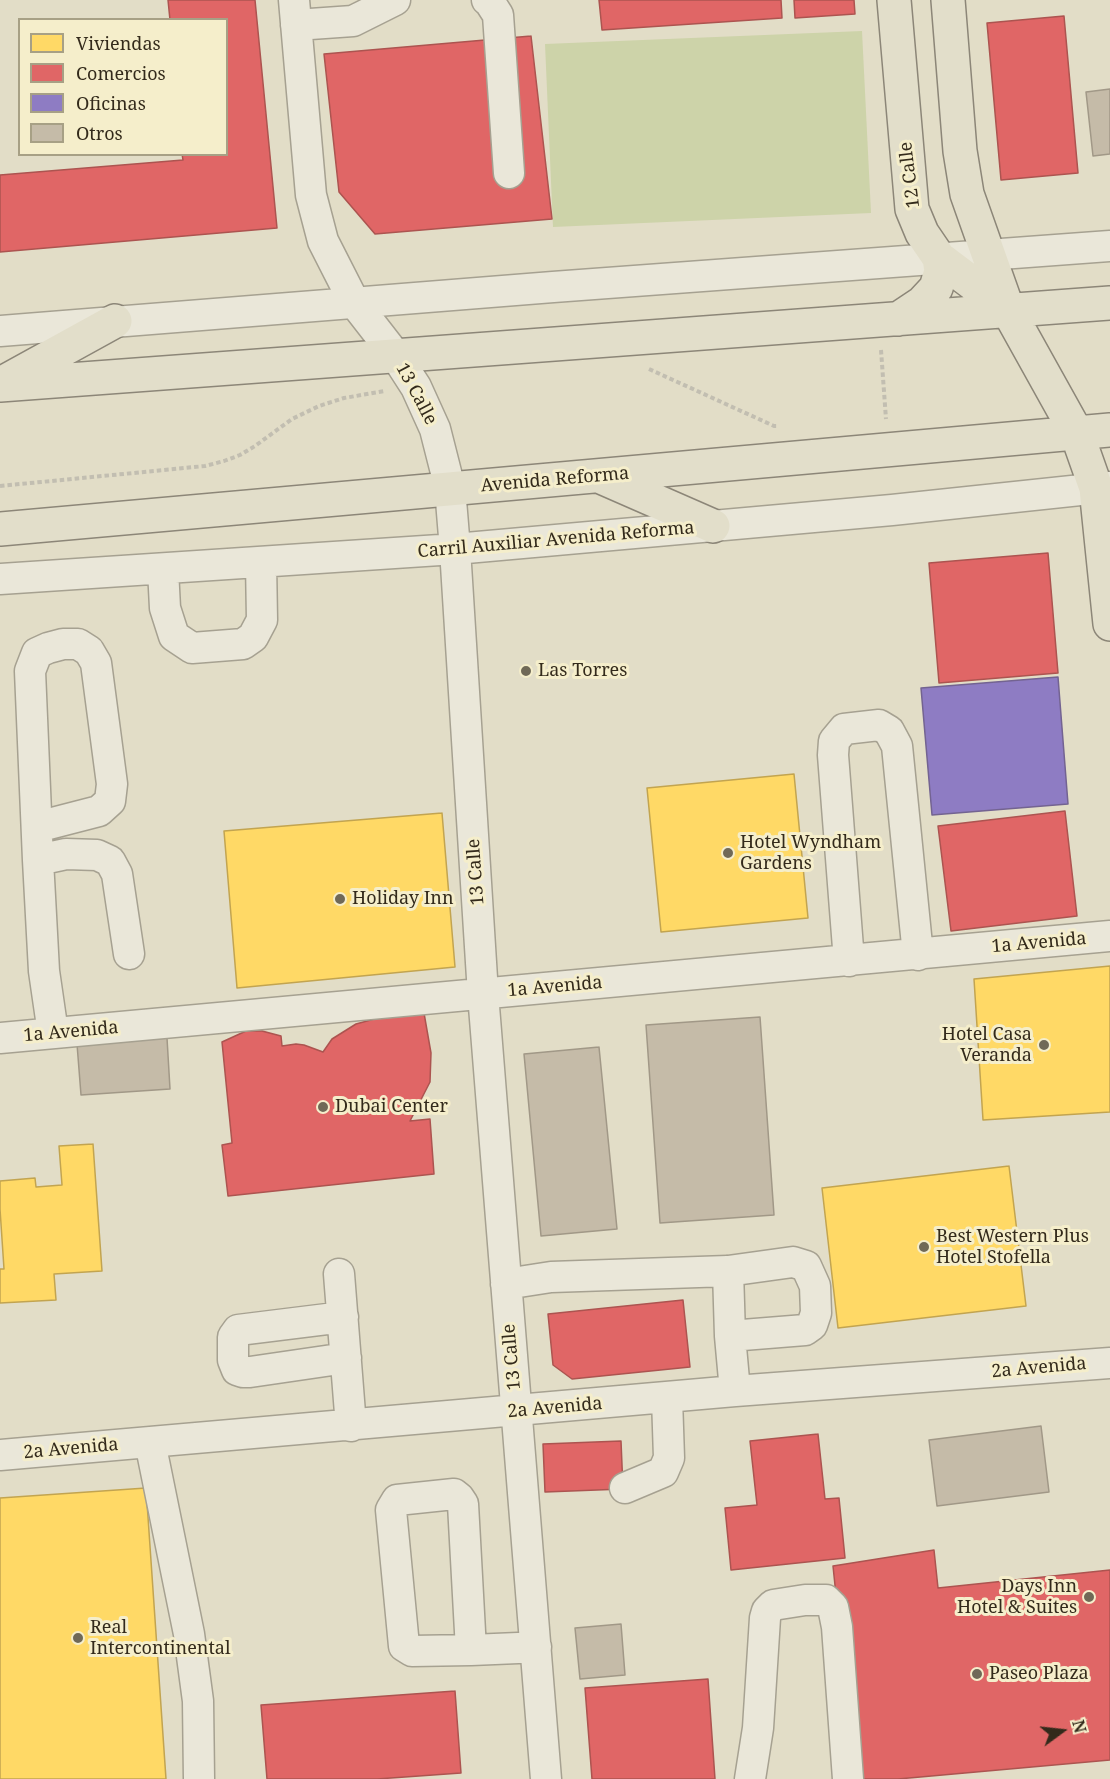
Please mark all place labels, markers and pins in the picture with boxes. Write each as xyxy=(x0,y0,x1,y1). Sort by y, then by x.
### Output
place label: Las Torres xyxy=(538,660,627,682)
marker: Las Torres xyxy=(519,664,533,678)
place label: Hotel Wyndham Gardens xyxy=(740,832,881,874)
marker: Hotel Wyndham Gardens xyxy=(721,846,735,860)
place label: Holiday Inn xyxy=(352,888,454,910)
marker: Holiday Inn xyxy=(333,892,347,906)
place label: Hotel Casa Veranda xyxy=(942,1024,1032,1066)
marker: Hotel Casa Veranda xyxy=(1037,1038,1051,1052)
place label: Dubai Center xyxy=(335,1096,448,1118)
marker: Dubai Center xyxy=(316,1100,330,1114)
place label: Best Western Plus Hotel Stofella xyxy=(936,1226,1089,1268)
marker: Best Western Plus Hotel Stofella xyxy=(917,1240,931,1254)
place label: Days Inn Hotel & Suites xyxy=(957,1576,1077,1618)
marker: Days Inn Hotel & Suites xyxy=(1082,1590,1096,1604)
place label: Real Intercontinental xyxy=(90,1617,231,1660)
marker: Real Intercontinental xyxy=(71,1631,85,1645)
place label: Paseo Plaza xyxy=(989,1663,1089,1685)
marker: Paseo Plaza xyxy=(970,1667,984,1681)

